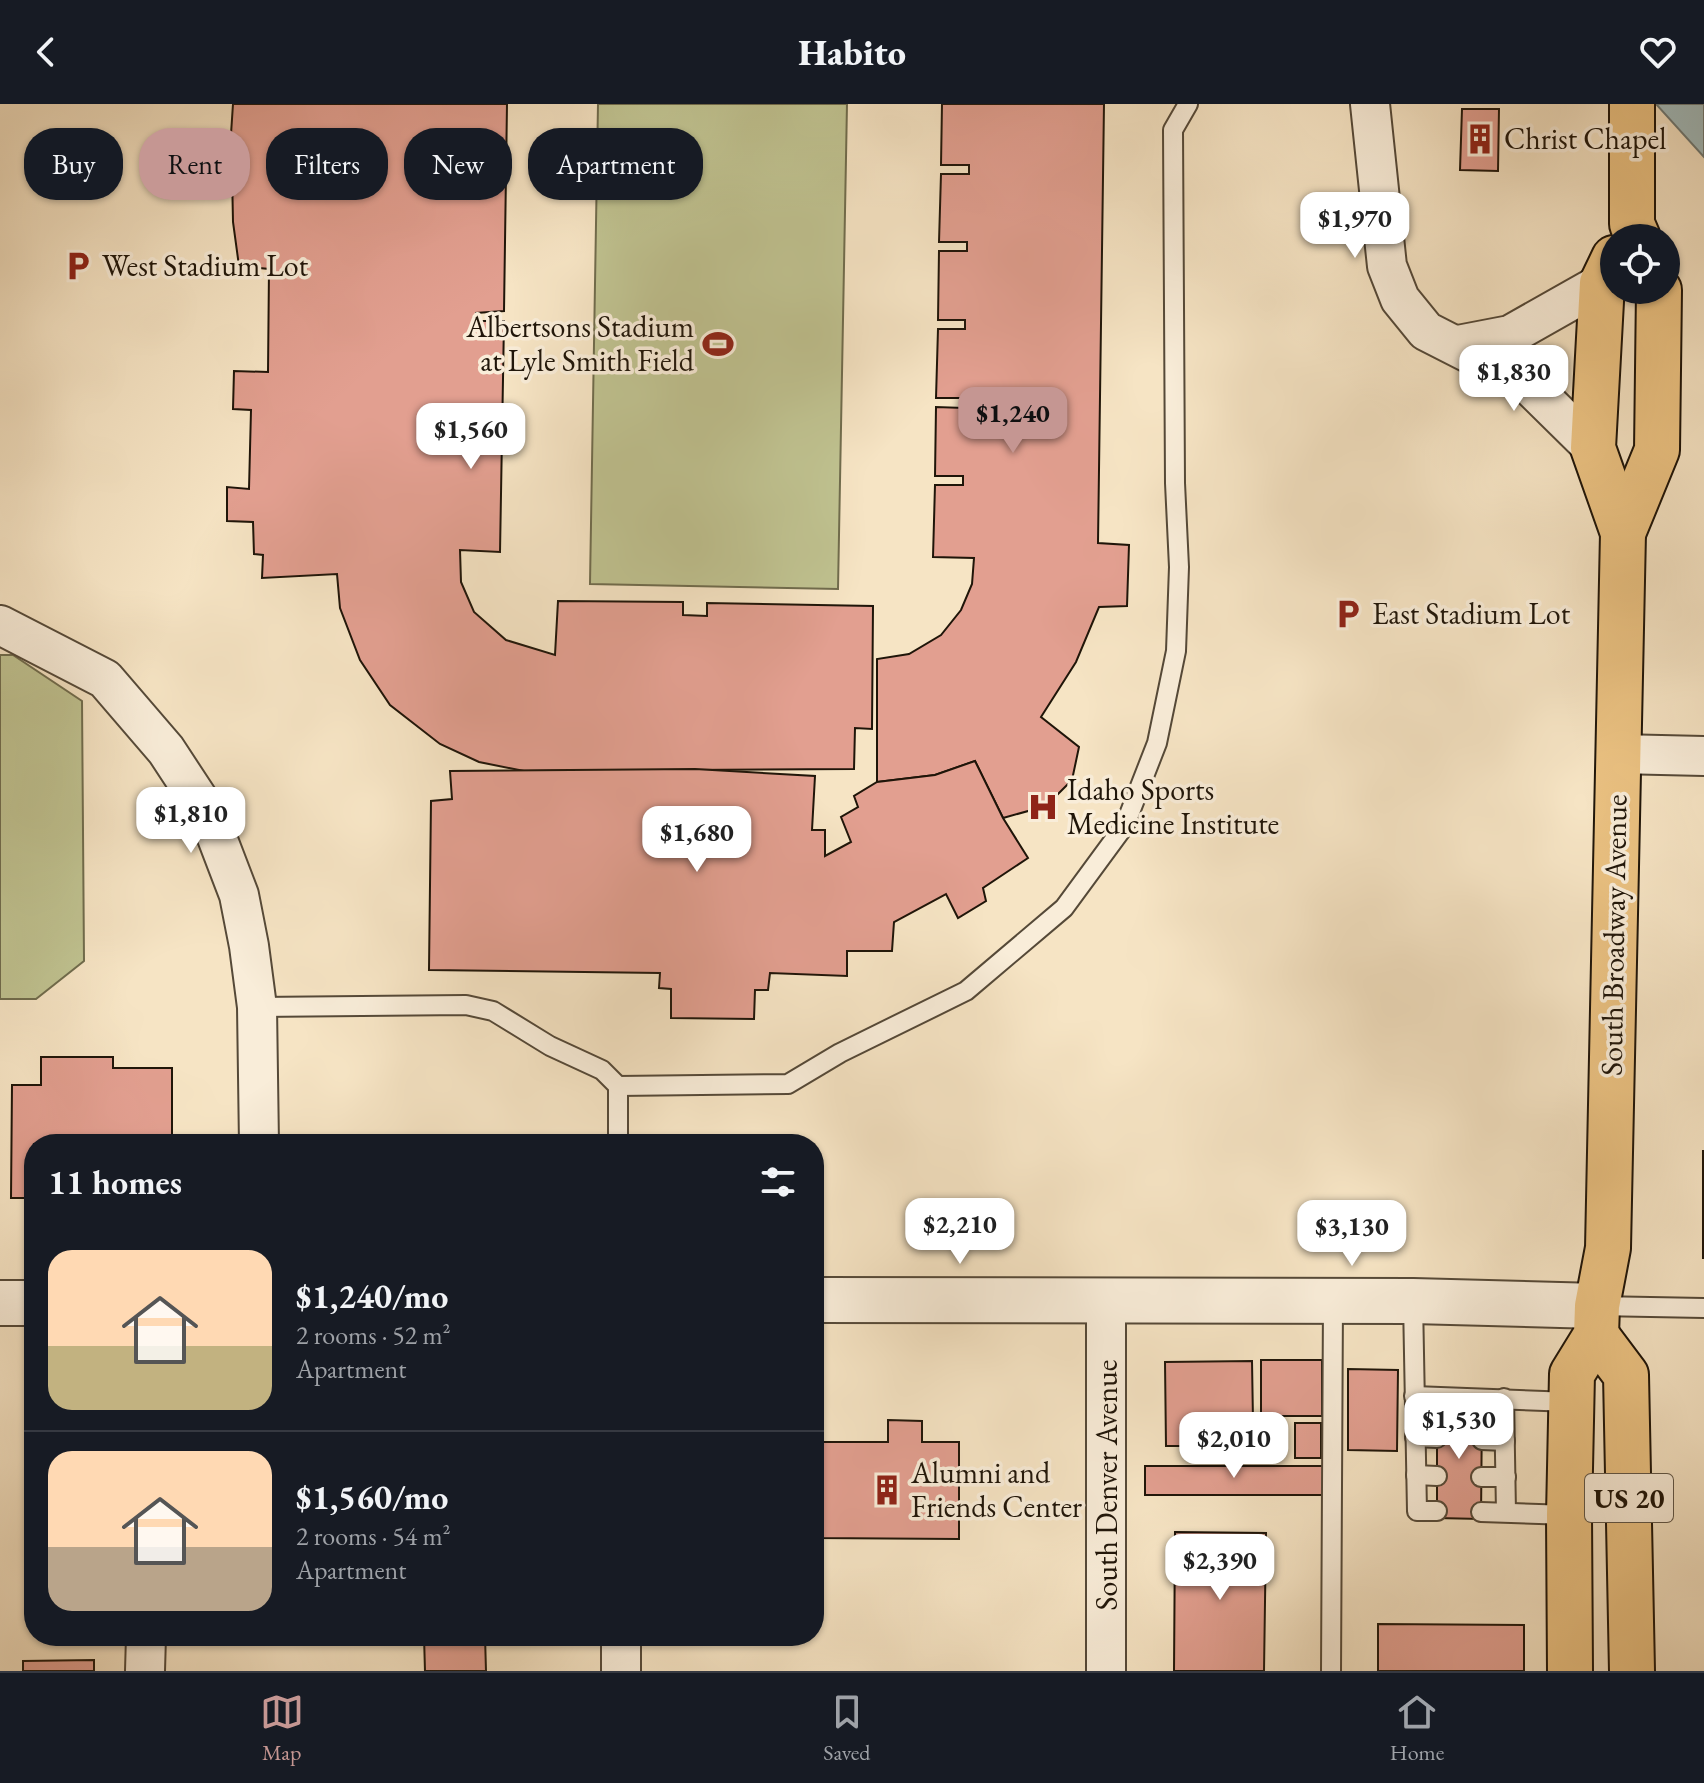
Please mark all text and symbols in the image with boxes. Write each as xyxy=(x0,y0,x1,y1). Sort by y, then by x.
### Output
text: Habito xyxy=(798,29,906,76)
icon: back xyxy=(24,30,68,74)
icon: heart xyxy=(1636,30,1680,74)
place label: Christ Chapel xyxy=(1504,119,1666,158)
building icon: Christ Chapel xyxy=(1463,122,1497,156)
chip: Buy xyxy=(24,128,123,200)
chip: Rent xyxy=(139,128,250,200)
chip: Filters xyxy=(266,128,388,200)
chip: New xyxy=(404,128,512,200)
chip: Apartment xyxy=(528,128,703,200)
pin: $1,970 xyxy=(1290,192,1420,260)
text: $1,970 xyxy=(1318,201,1392,235)
map controls xyxy=(1600,224,1680,304)
button: locate xyxy=(1600,224,1680,304)
place label: West Stadium Lot xyxy=(102,246,309,285)
parking icon: West Stadium Lot xyxy=(61,249,95,283)
place label: Albertsons Stadium at Lyle Smith Field xyxy=(465,307,695,380)
sports icon: Albertsons Stadium at Lyle Smith Field xyxy=(701,327,735,361)
pin: $1,830 xyxy=(1449,345,1579,413)
text: $1,830 xyxy=(1477,354,1551,388)
pin: $1,240 xyxy=(948,387,1078,455)
text: $1,240 xyxy=(976,396,1050,430)
pin: $1,560 xyxy=(406,403,536,471)
text: $1,560 xyxy=(434,412,508,446)
place label: East Stadium Lot xyxy=(1372,594,1571,633)
parking icon: East Stadium Lot xyxy=(1331,597,1365,631)
place label: Idaho Sports Medicine Institute xyxy=(1067,770,1279,843)
pin: $1,810 xyxy=(126,787,256,855)
hospital icon: Idaho Sports Medicine Institute xyxy=(1026,790,1060,824)
street label: South Broadway Avenue xyxy=(1592,794,1635,1076)
text: $1,810 xyxy=(154,796,228,830)
pin: $1,680 xyxy=(632,806,762,874)
text: $1,680 xyxy=(660,815,734,849)
text: 11 homes xyxy=(48,1160,182,1204)
icon: filters xyxy=(756,1160,800,1204)
pin: $2,210 xyxy=(895,1198,1025,1266)
pin: $3,130 xyxy=(1287,1200,1417,1268)
text: $2,210 xyxy=(923,1207,997,1241)
text: $3,130 xyxy=(1315,1209,1389,1243)
text: $1,240/mo xyxy=(296,1274,448,1318)
icon: home xyxy=(112,1282,208,1378)
text: 2 rooms · 52 m² xyxy=(296,1318,451,1352)
text: Apartment xyxy=(296,1352,406,1386)
street label: South Denver Avenue xyxy=(1087,1359,1126,1611)
pin: $1,530 xyxy=(1394,1393,1524,1461)
text: $1,530 xyxy=(1422,1402,1496,1436)
pin: $2,010 xyxy=(1169,1412,1299,1480)
text: $2,010 xyxy=(1197,1421,1271,1455)
place label: Alumni and Friends Center xyxy=(910,1453,1082,1526)
building icon: Alumni and Friends Center xyxy=(870,1473,904,1507)
road number: US 20 xyxy=(1585,1474,1673,1522)
text: $1,560/mo xyxy=(296,1475,448,1519)
icon: home xyxy=(112,1483,208,1579)
text: 2 rooms · 54 m² xyxy=(296,1519,451,1553)
pin: $2,390 xyxy=(1155,1534,1285,1602)
text: $2,390 xyxy=(1183,1543,1257,1577)
text: Apartment xyxy=(296,1553,406,1587)
tab: Map xyxy=(260,1690,304,1767)
tab: Saved xyxy=(823,1690,870,1767)
tab: Home xyxy=(1390,1690,1444,1767)

